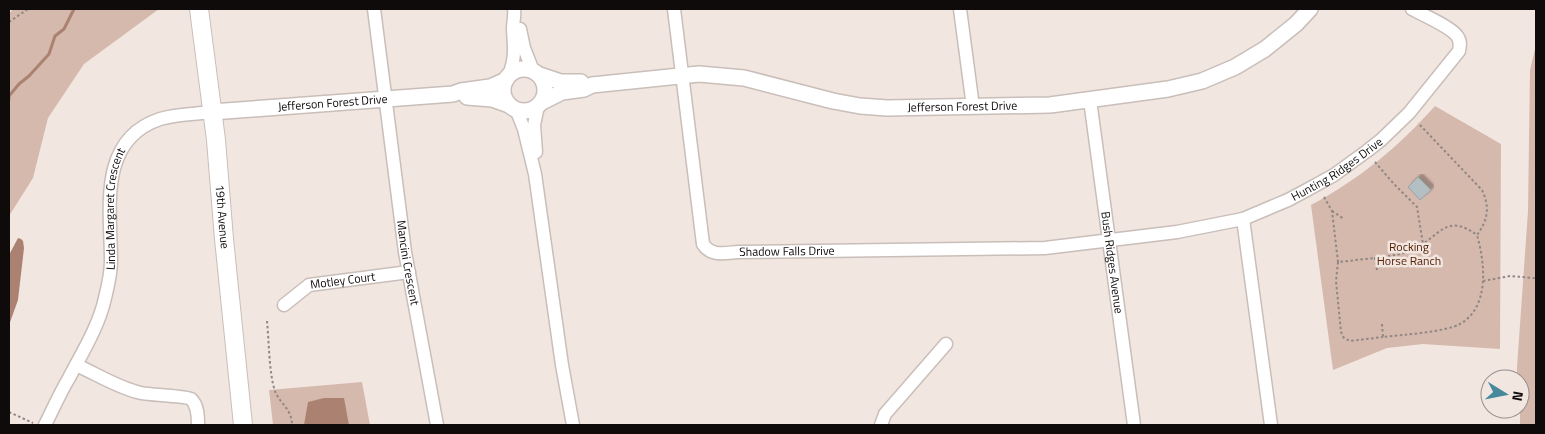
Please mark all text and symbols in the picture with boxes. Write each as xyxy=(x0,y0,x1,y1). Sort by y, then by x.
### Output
street label: Jefferson Forest Drive xyxy=(277,89,388,116)
street label: Jefferson Forest Drive xyxy=(907,96,1017,117)
street label: Hunting Ridges Drive xyxy=(1287,132,1386,206)
street label: Linda Margaret Crescent xyxy=(100,143,130,271)
street label: 19th Avenue xyxy=(211,184,235,250)
street label: Bush Ridges Avenue xyxy=(1096,210,1129,315)
street label: Mancini Crescent xyxy=(392,219,425,308)
park label: Rocking Horse Ranch xyxy=(1377,237,1441,270)
street label: Shadow Falls Drive xyxy=(739,241,835,261)
street label: Motley Court xyxy=(309,266,377,294)
north arrow xyxy=(1480,369,1530,419)
text: N xyxy=(1507,390,1529,403)

